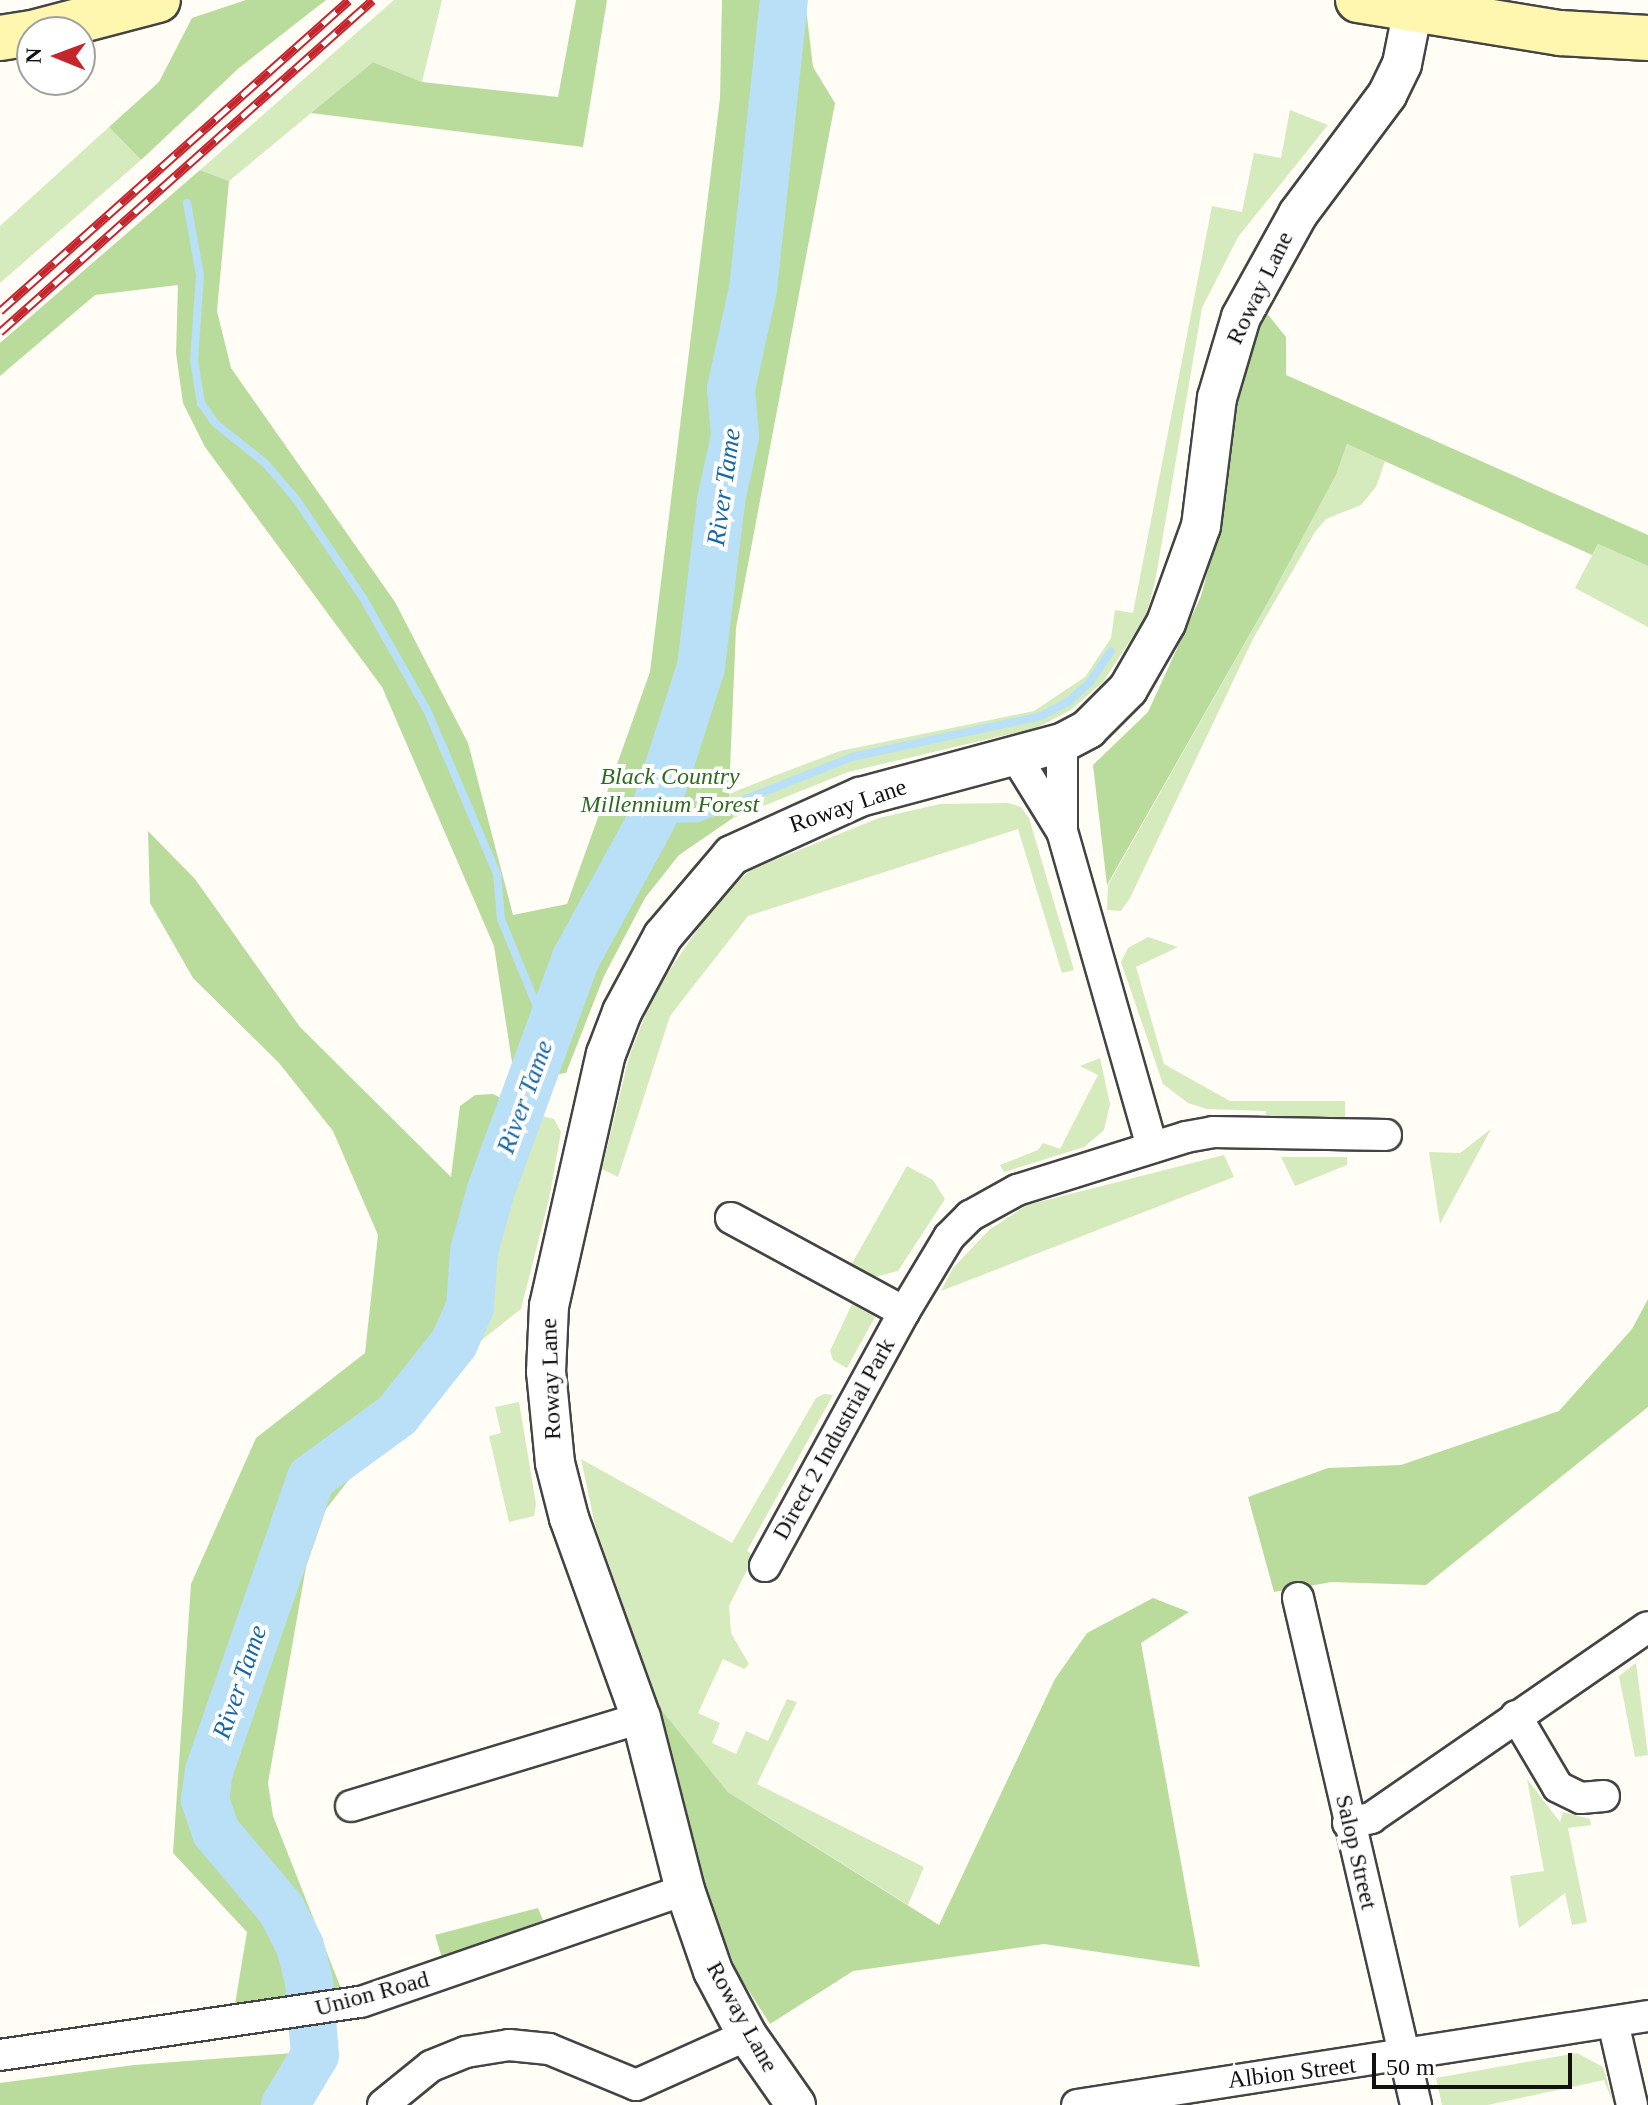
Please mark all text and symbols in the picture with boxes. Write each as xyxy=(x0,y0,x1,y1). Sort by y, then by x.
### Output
north arrow xyxy=(16,16,96,96)
text: N xyxy=(21,47,46,64)
street label: Roway Lane xyxy=(1220,227,1300,349)
water label: River Tame xyxy=(700,426,748,548)
park label: Black Country Millennium Forest xyxy=(581,763,759,819)
street label: Roway Lane xyxy=(786,773,910,839)
water label: River Tame xyxy=(490,1036,560,1158)
street label: Roway Lane xyxy=(534,1318,568,1440)
street label: Direct 2 Industrial Park xyxy=(767,1333,901,1545)
water label: River Tame xyxy=(206,1621,274,1743)
street label: Salop Street xyxy=(1329,1792,1383,1912)
street label: Roway Lane xyxy=(700,1957,784,2077)
street label: Union Road xyxy=(312,1965,432,2023)
scale bar xyxy=(1376,2037,1576,2087)
street label: Albion Street xyxy=(1226,2051,1358,2095)
text: 50 m xyxy=(1386,2054,1435,2080)

